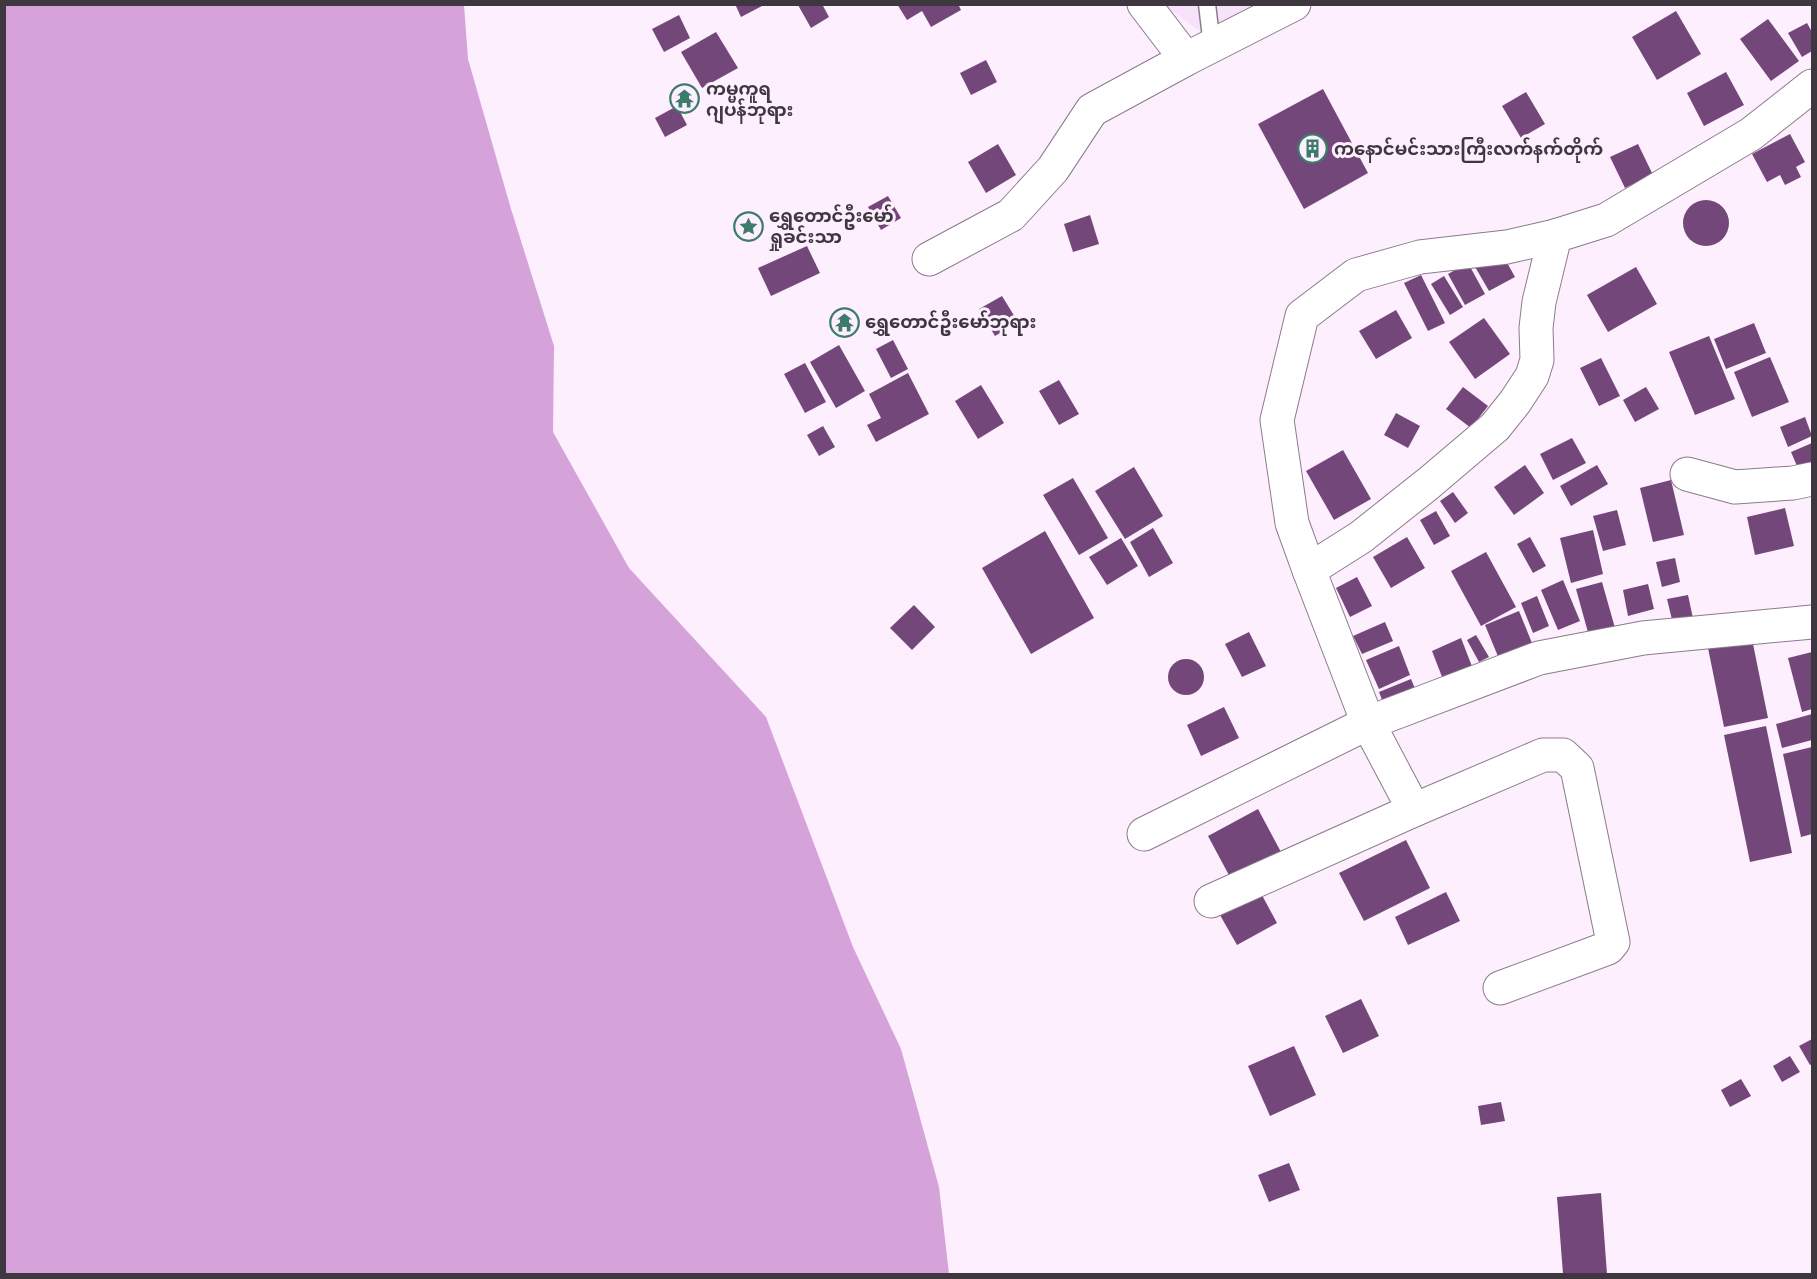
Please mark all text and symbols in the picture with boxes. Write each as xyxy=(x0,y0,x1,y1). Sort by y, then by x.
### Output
place label: ကမ္မကူရ ဂျပန်ဘုရား xyxy=(706,81,793,125)
temple icon: ကမ္မကူရ ဂျပန်ဘုရား xyxy=(669,83,701,115)
building icon: ကနောင်မင်းသားကြီးလက်နက်တိုက် xyxy=(1297,133,1329,165)
place label: ကနောင်မင်းသားကြီးလက်နက်တိုက် xyxy=(1334,137,1603,163)
place label: ရွှေတောင်ဦးမော် ရှုခင်းသာ xyxy=(769,204,894,251)
place icon: ရွှေတောင်ဦးမော် ရှုခင်းသာ xyxy=(732,210,764,242)
temple icon: ရွှေတောင်ဦးမော်ဘုရား xyxy=(828,306,860,338)
place label: ရွှေတောင်ဦးမော်ဘုရား xyxy=(865,310,1036,336)

